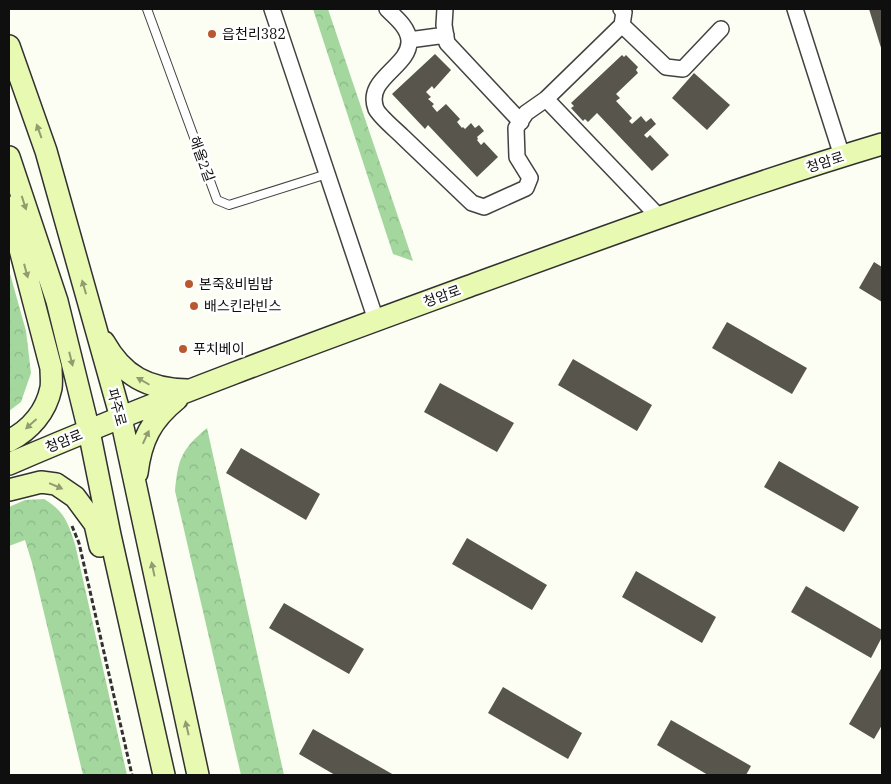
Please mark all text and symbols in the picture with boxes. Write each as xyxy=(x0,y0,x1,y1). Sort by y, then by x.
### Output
place label: 읍천리382 xyxy=(222,25,286,43)
marker: 읍천리382 xyxy=(206,28,218,40)
one-way arrow xyxy=(35,123,42,138)
street label: 해올2길 xyxy=(185,134,219,184)
street label: 청암로 xyxy=(804,147,846,177)
one-way arrow xyxy=(20,196,28,211)
one-way arrow xyxy=(22,263,30,278)
place label: 본죽&비빔밥 xyxy=(199,275,273,293)
marker: 본죽&비빔밥 xyxy=(183,278,195,290)
one-way arrow xyxy=(80,279,88,294)
street label: 청암로 xyxy=(421,281,463,311)
place label: 배스킨라빈스 xyxy=(204,297,281,315)
marker: 배스킨라빈스 xyxy=(188,300,200,312)
place label: 푸치베이 xyxy=(193,340,245,358)
marker: 푸치베이 xyxy=(177,343,189,355)
one-way arrow xyxy=(67,351,75,366)
one-way arrow xyxy=(136,376,149,385)
street label: 파주로 xyxy=(103,386,131,428)
one-way arrow xyxy=(26,418,38,430)
street label: 청암로 xyxy=(43,425,85,457)
one-way arrow xyxy=(142,430,150,444)
one-way arrow xyxy=(48,482,63,490)
one-way arrow xyxy=(148,560,156,576)
one-way arrow xyxy=(183,720,191,735)

